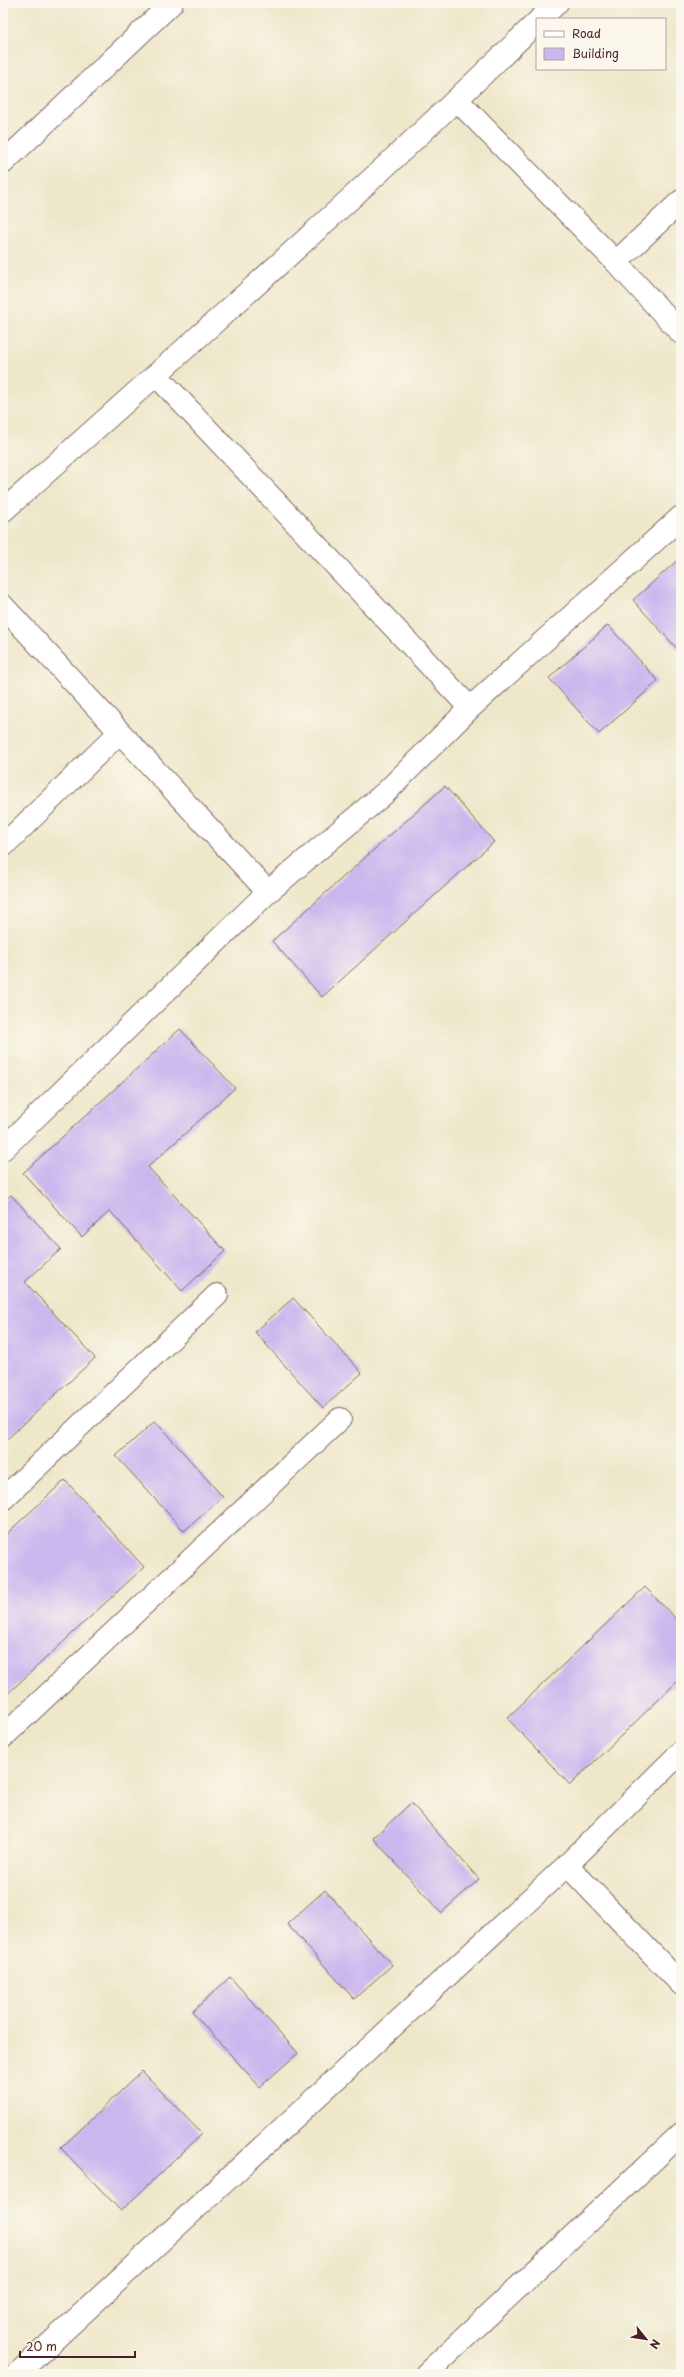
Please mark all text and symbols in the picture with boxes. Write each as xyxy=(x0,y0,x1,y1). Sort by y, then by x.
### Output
legend xyxy=(536,18,666,70)
text: Road xyxy=(572,24,601,42)
text: Building xyxy=(572,44,619,62)
north arrow xyxy=(626,2319,666,2359)
scale bar xyxy=(20,2333,135,2359)
text: N xyxy=(645,2336,665,2353)
text: 20 m xyxy=(26,2337,57,2355)

